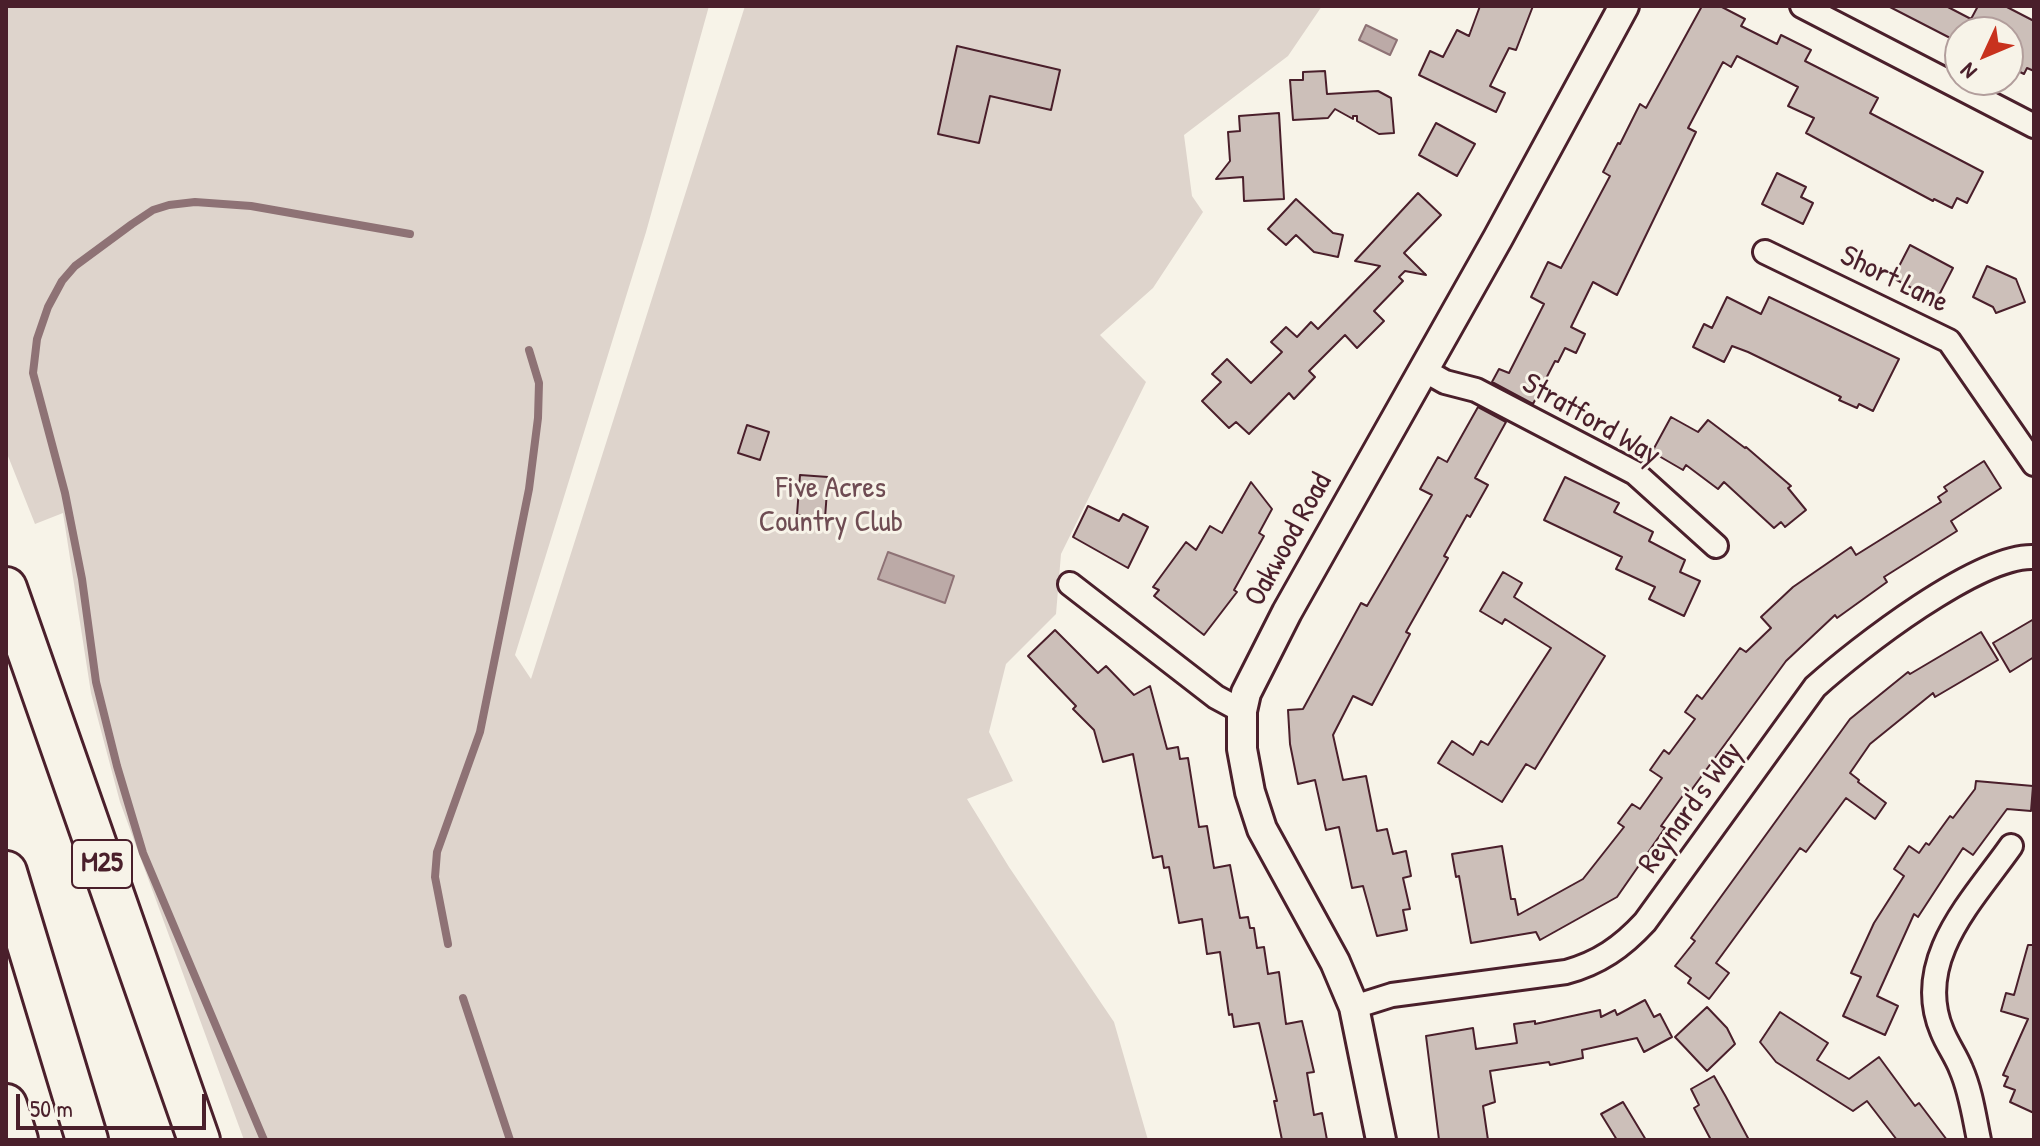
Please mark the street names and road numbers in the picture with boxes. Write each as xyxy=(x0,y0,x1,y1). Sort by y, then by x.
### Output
street label: Short Lane xyxy=(1834,238,1954,322)
street label: Stratford Way xyxy=(1515,366,1667,474)
street label: Oakwood Road xyxy=(1238,467,1340,613)
street label: Reynard's Way xyxy=(1631,735,1751,881)
road number: M25 xyxy=(72,840,132,888)

